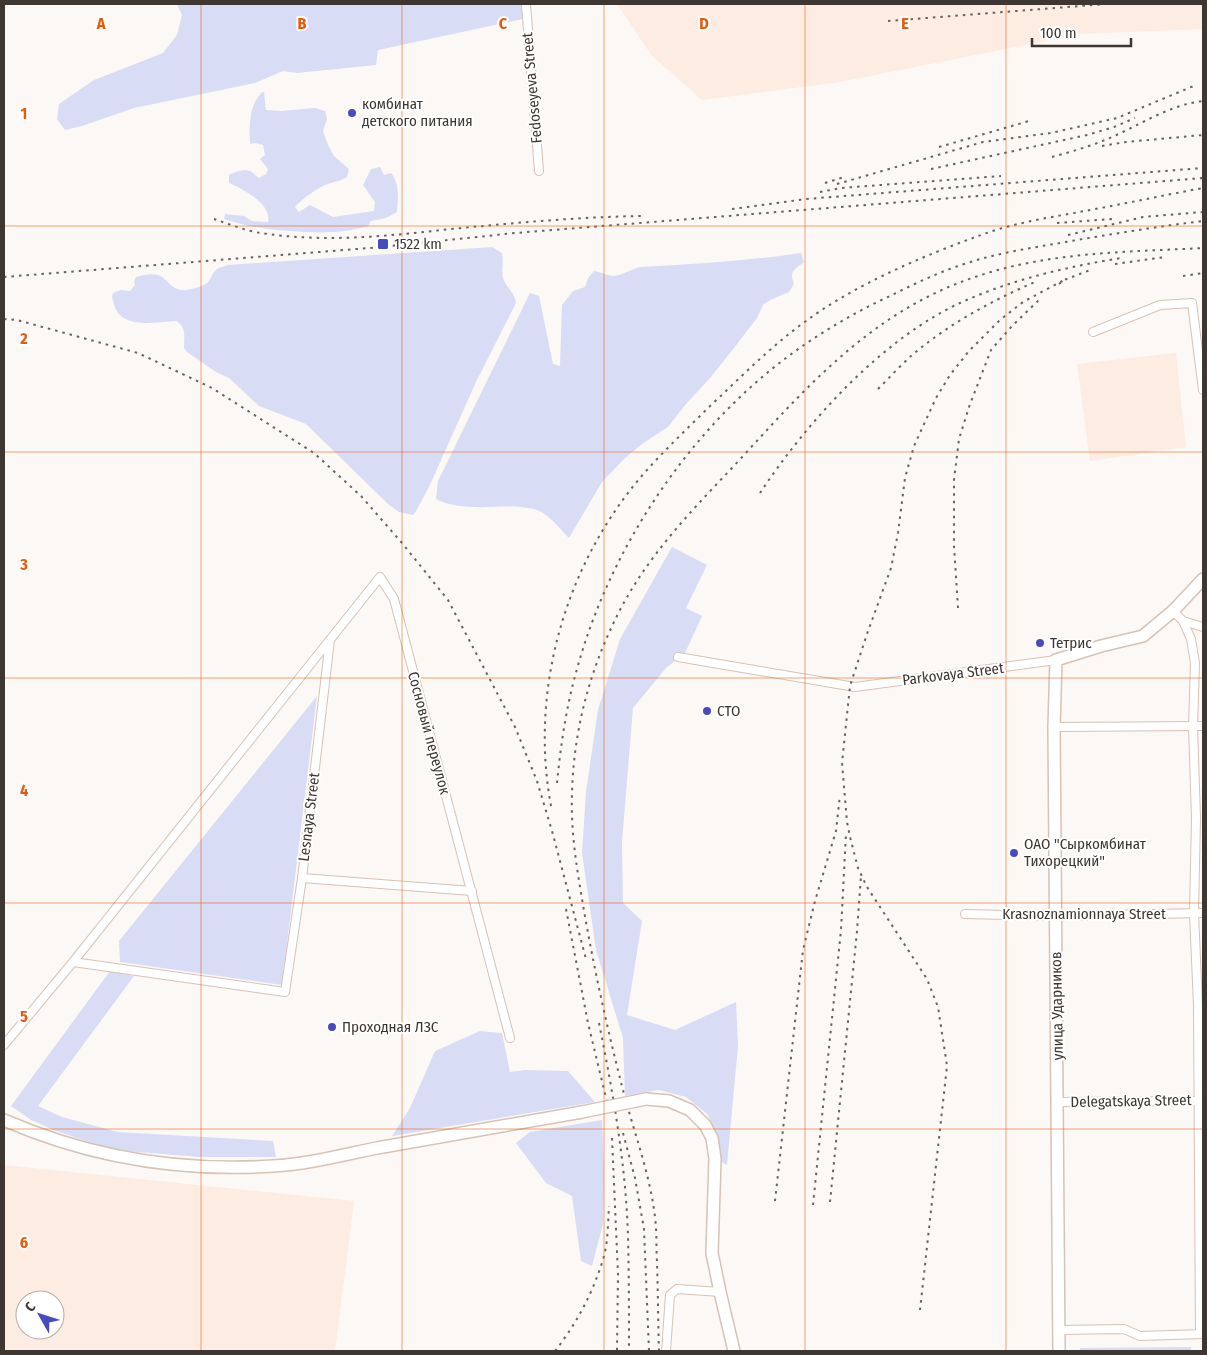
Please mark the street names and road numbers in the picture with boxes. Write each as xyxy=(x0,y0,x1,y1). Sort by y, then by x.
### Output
street label: Fedoseyeva Street xyxy=(518,32,546,144)
street label: Parkovaya Street xyxy=(901,659,1005,689)
street label: Сосновый переулок xyxy=(404,670,454,796)
street label: Lesnaya Street xyxy=(295,771,323,862)
street label: Krasnoznamionnaya Street xyxy=(1002,905,1166,923)
street label: улица Ударников xyxy=(1047,951,1067,1061)
street label: Delegatskaya Street xyxy=(1070,1091,1192,1111)

